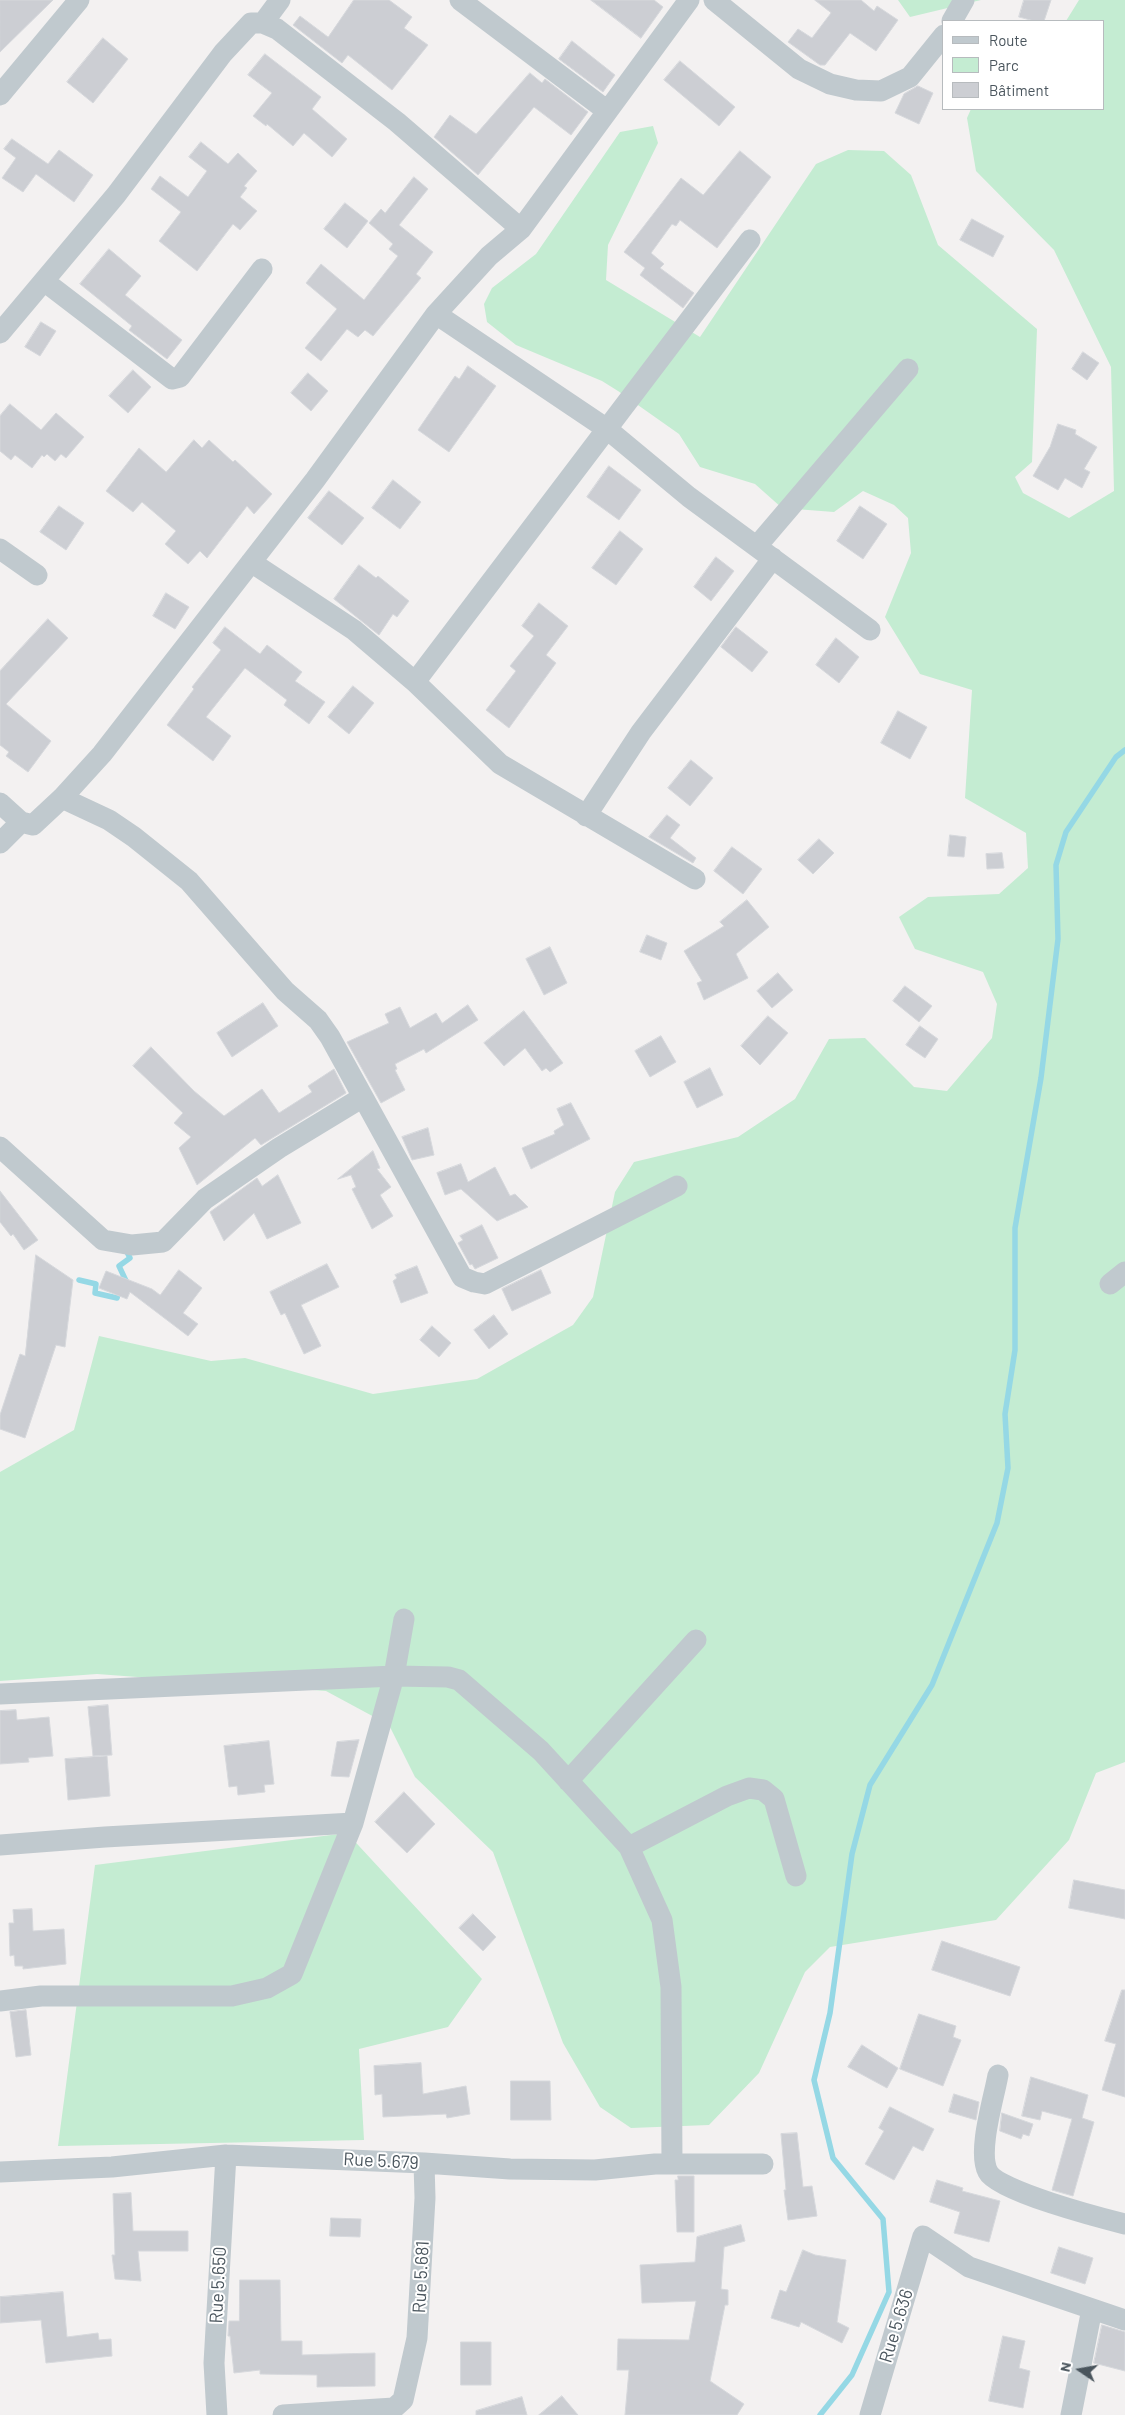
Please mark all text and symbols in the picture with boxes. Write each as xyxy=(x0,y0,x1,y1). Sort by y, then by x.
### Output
legend xyxy=(942,20,1105,110)
text: Route xyxy=(989,31,1028,49)
text: Parc xyxy=(989,56,1019,74)
text: Bâtiment xyxy=(989,81,1049,99)
street label: Rue 5.679 xyxy=(343,2148,419,2174)
street label: Rue 5.681 xyxy=(408,2240,434,2314)
street label: Rue 5.650 xyxy=(205,2246,231,2324)
street label: Rue 5.636 xyxy=(875,2287,917,2365)
north arrow xyxy=(1055,2345,1105,2395)
text: N xyxy=(1056,2360,1074,2373)

